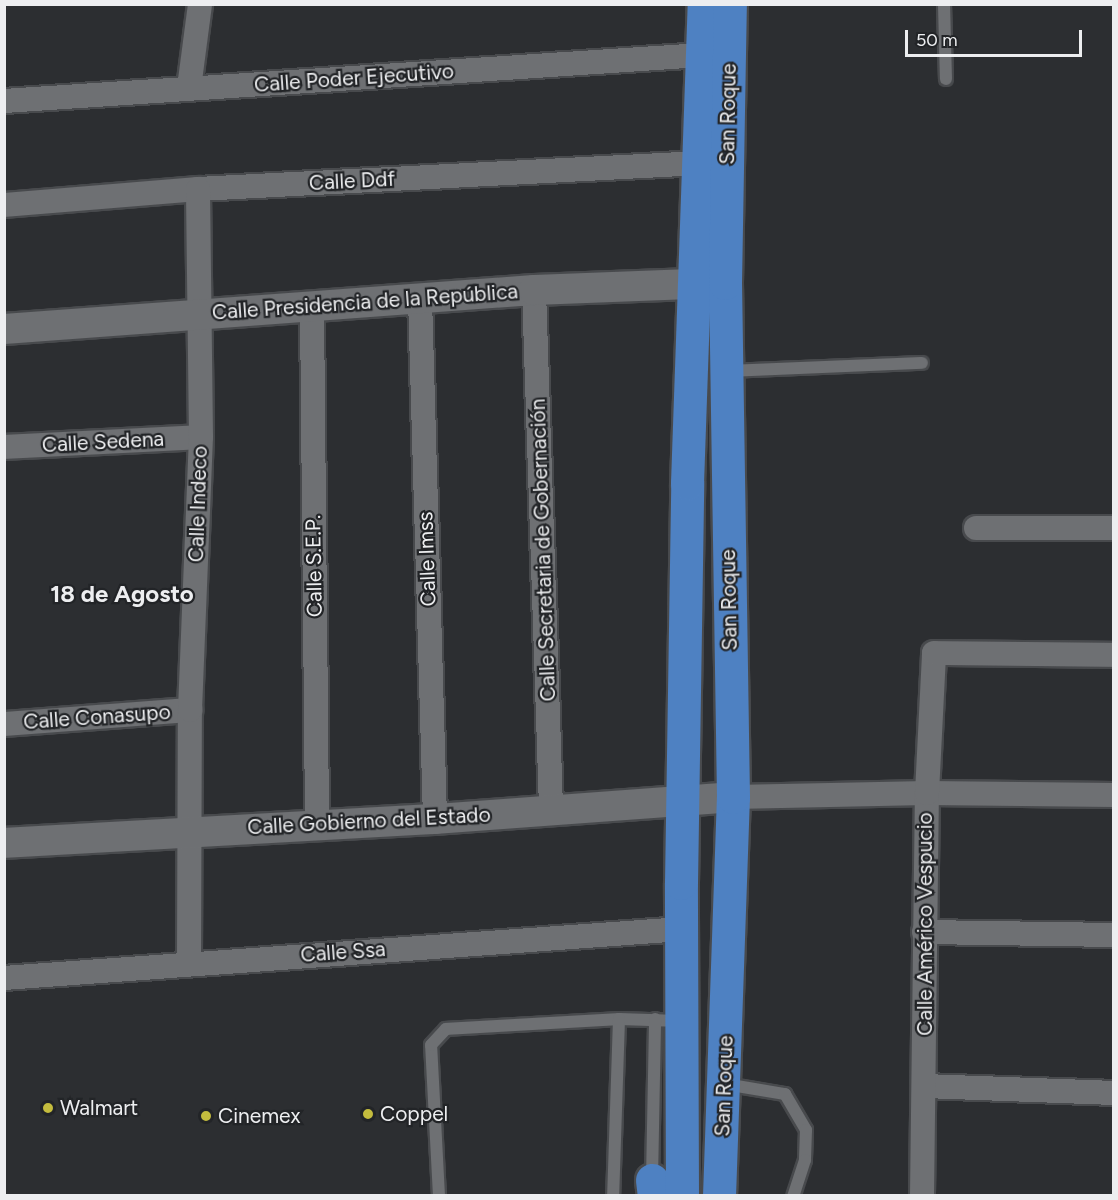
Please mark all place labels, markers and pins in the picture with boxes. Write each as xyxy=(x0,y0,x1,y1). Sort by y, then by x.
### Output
place label: Walmart xyxy=(60,1095,138,1121)
marker: Walmart xyxy=(41,1101,55,1115)
place label: Coppel xyxy=(380,1101,448,1127)
place label: Cinemex xyxy=(218,1103,300,1129)
marker: Coppel xyxy=(361,1107,375,1121)
marker: Cinemex xyxy=(199,1109,213,1123)

